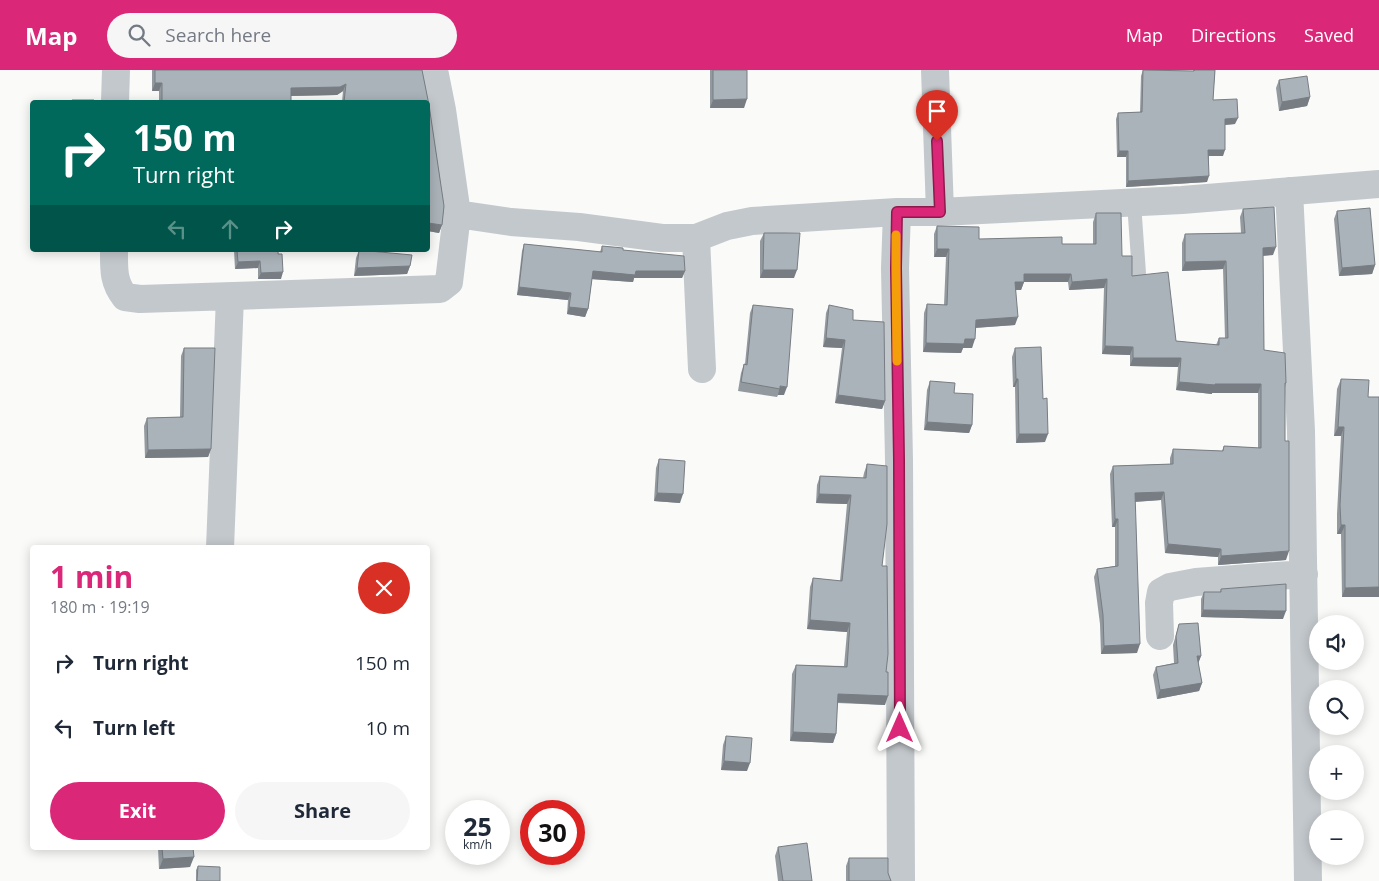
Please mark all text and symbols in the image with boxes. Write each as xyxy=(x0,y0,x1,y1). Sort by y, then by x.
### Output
search box xyxy=(107,13,457,58)
text: Map xyxy=(25,19,77,52)
icon: search xyxy=(125,21,153,49)
text: Search here xyxy=(165,22,271,48)
text: Map xyxy=(1126,23,1163,47)
text: Directions xyxy=(1191,23,1276,47)
text: Saved xyxy=(1304,23,1354,47)
pin xyxy=(916,90,958,141)
icon: arrive xyxy=(923,97,951,125)
text: 150 m xyxy=(133,114,237,161)
icon: right xyxy=(50,120,115,185)
text: Turn right xyxy=(133,159,235,189)
icon: left xyxy=(163,215,191,243)
icon: ahead xyxy=(216,215,244,243)
icon: right xyxy=(269,215,297,243)
text: 1 min xyxy=(50,556,133,597)
button: close xyxy=(358,562,410,614)
text: 180 m · 19:19 xyxy=(50,596,150,618)
map controls xyxy=(1309,615,1364,865)
button: sound xyxy=(1309,615,1364,670)
icon: right xyxy=(50,649,78,677)
text: Turn right xyxy=(93,650,188,676)
text: 150 m xyxy=(355,650,410,676)
button: search xyxy=(1309,680,1364,735)
position arrow xyxy=(873,701,925,753)
icon: left xyxy=(50,714,78,742)
text: Turn left xyxy=(93,715,175,741)
text: 10 m xyxy=(366,715,410,741)
button: + xyxy=(1309,745,1364,800)
button: Exit xyxy=(50,782,225,840)
button: Share xyxy=(235,782,410,840)
speed limit sign: 30 xyxy=(520,800,585,865)
text: 25 xyxy=(463,809,492,843)
button: − xyxy=(1309,810,1364,865)
text: km/h xyxy=(463,836,492,853)

